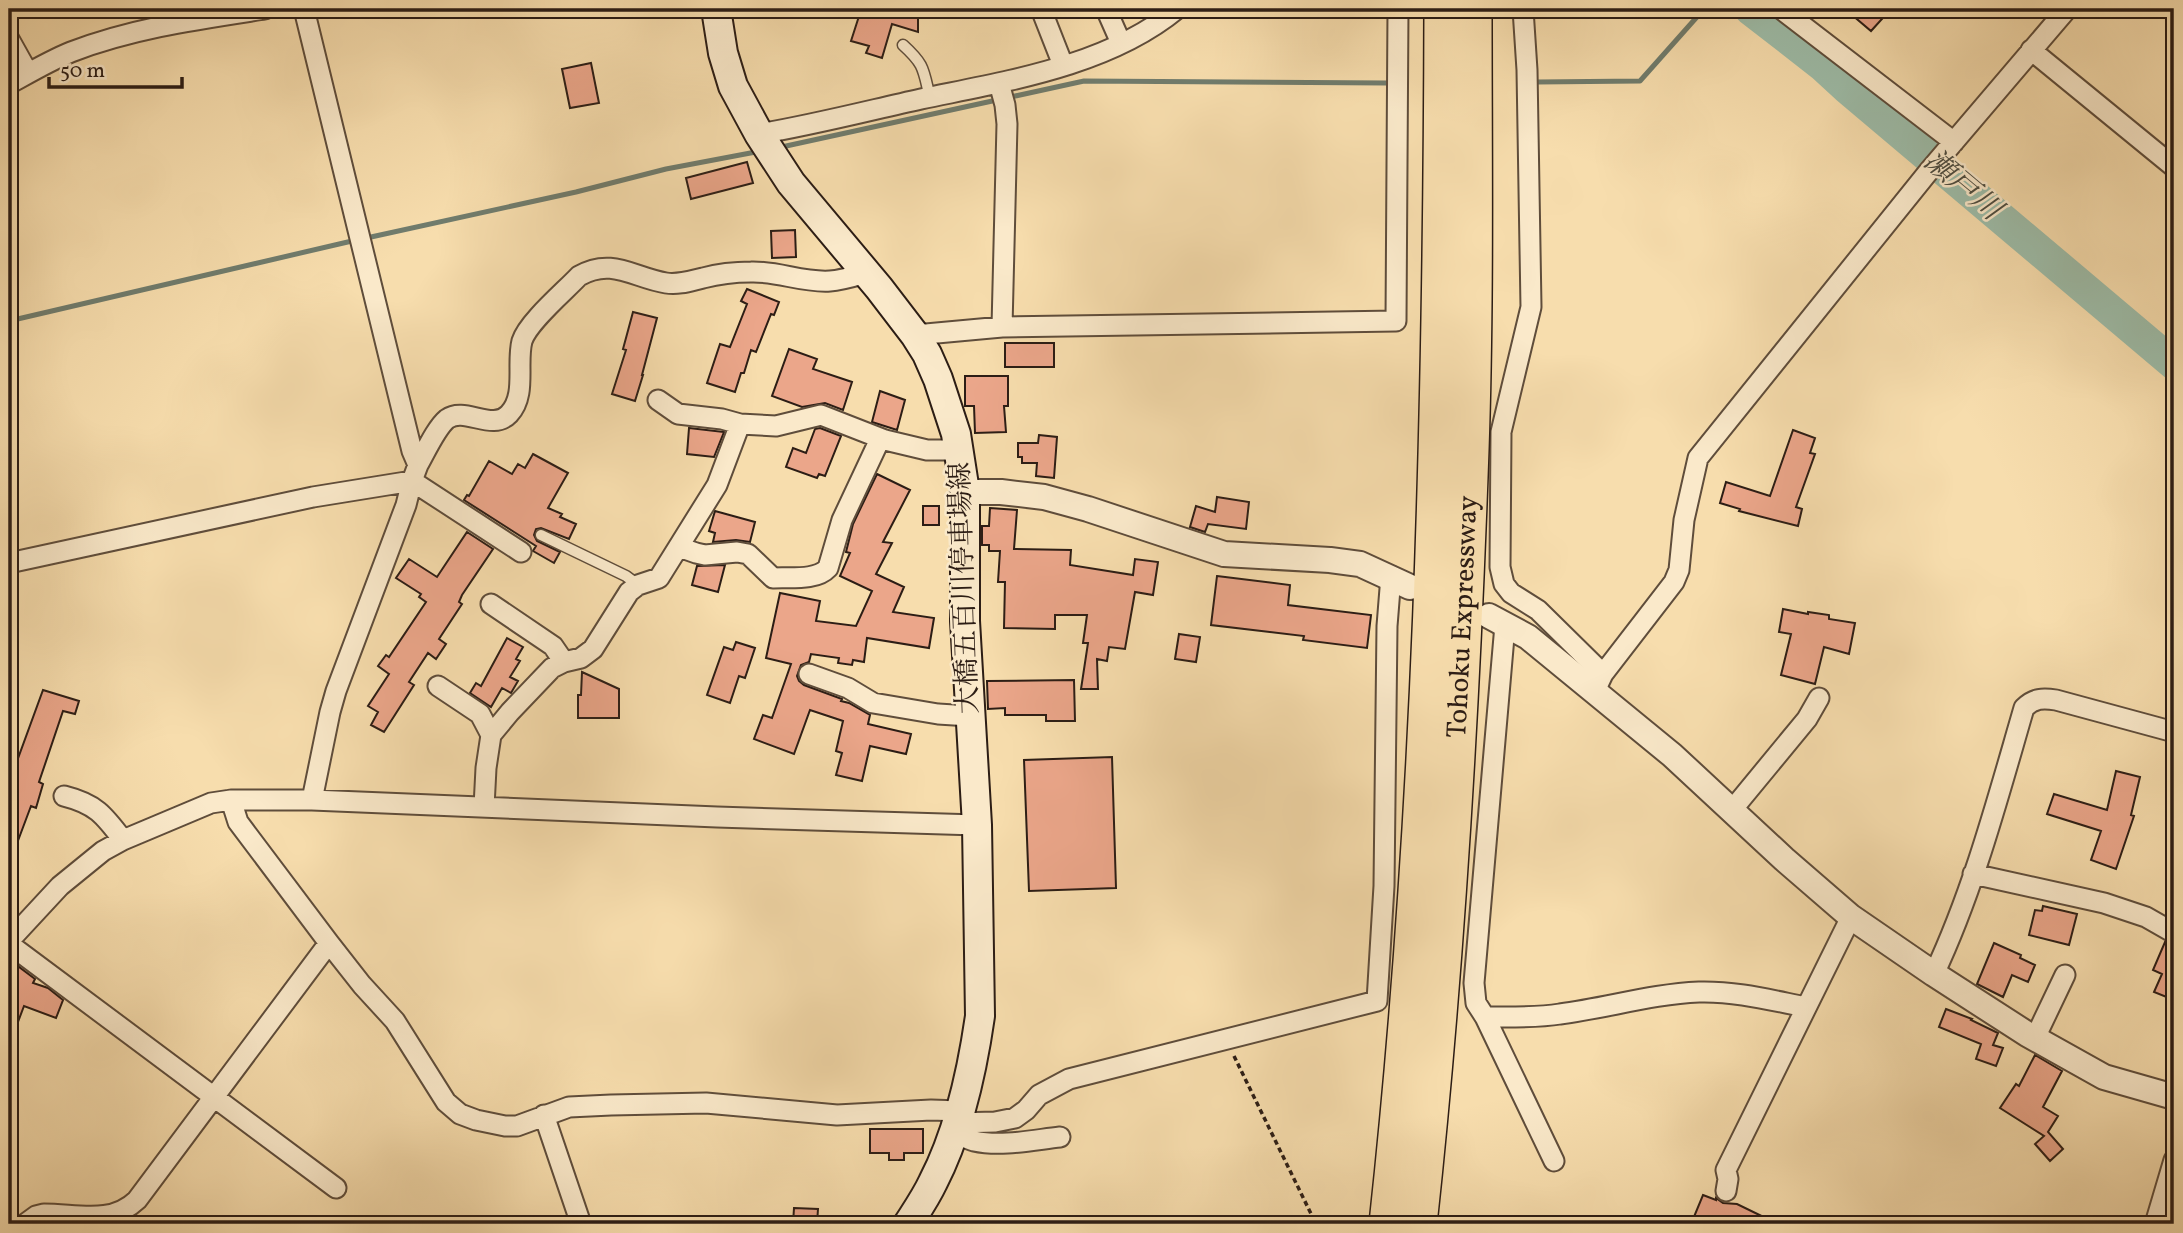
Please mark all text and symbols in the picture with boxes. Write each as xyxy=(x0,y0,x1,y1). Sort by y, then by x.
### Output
scale bar xyxy=(49,46,182,90)
text: 50 m xyxy=(60,57,105,86)
water label: 瀬戸川 xyxy=(1914,141,2012,233)
street label: 大橋五百川停車場線 xyxy=(941,461,989,715)
street label: Tohoku Expressway xyxy=(1438,495,1488,739)

